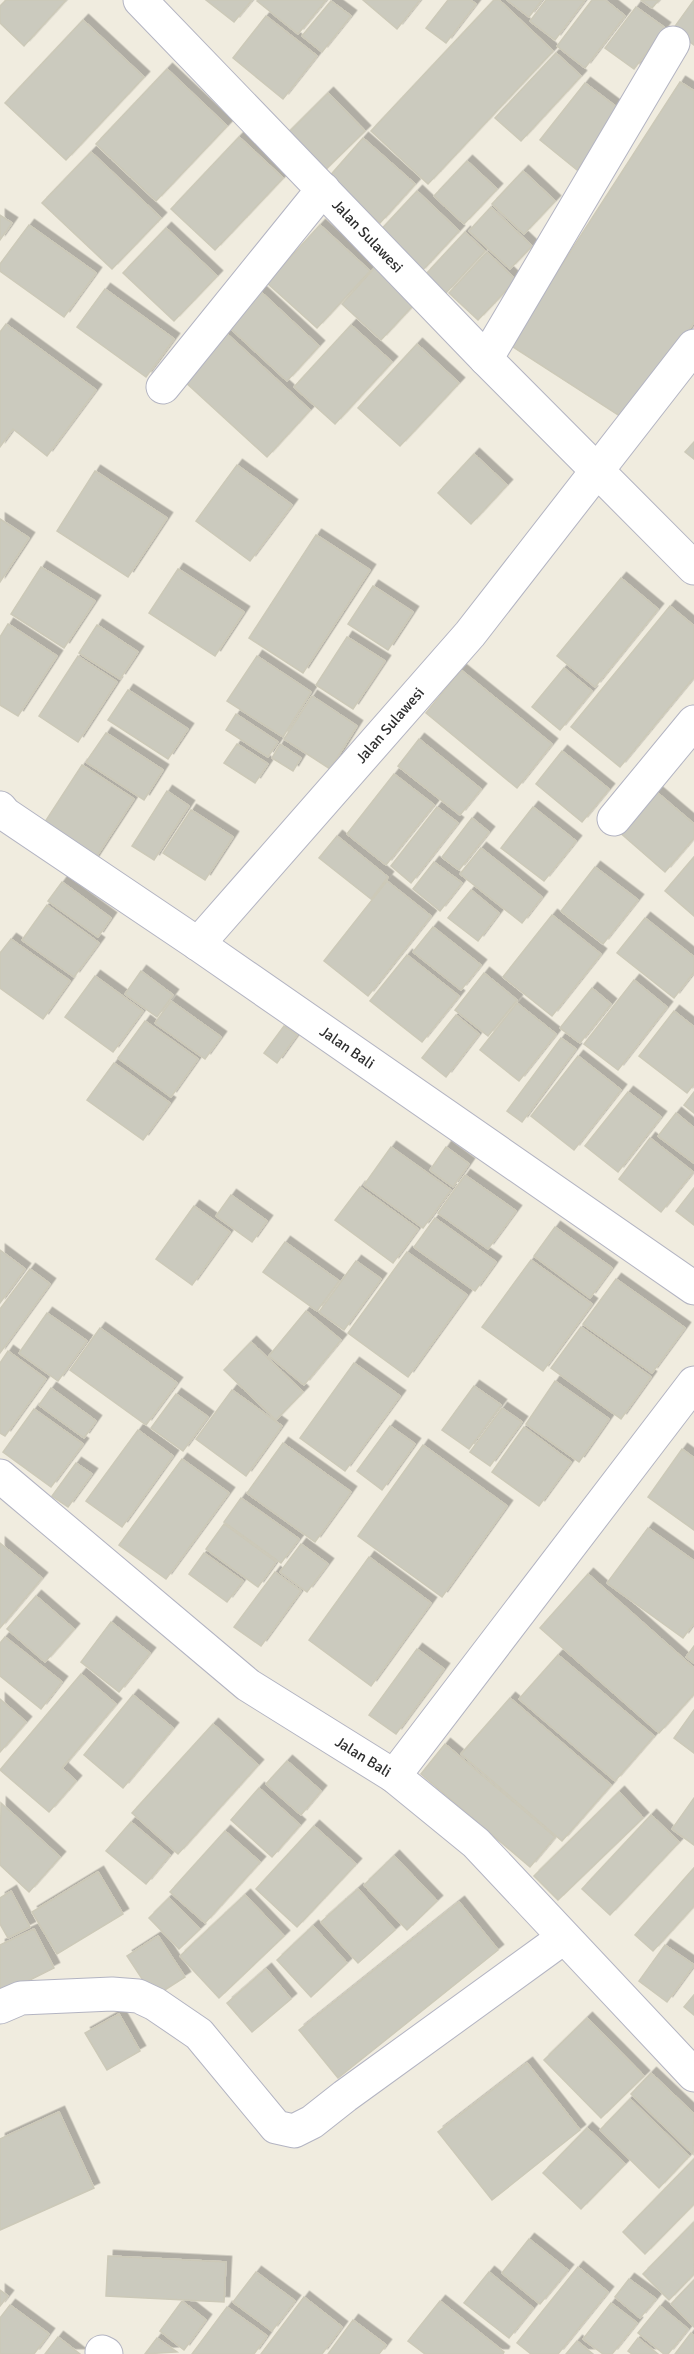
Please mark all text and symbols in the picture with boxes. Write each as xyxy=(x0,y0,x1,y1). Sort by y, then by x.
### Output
street label: Jalan Sulawesi xyxy=(328,196,407,277)
street label: Jalan Sulawesi xyxy=(352,684,428,767)
street label: Jalan Bali xyxy=(316,1022,378,1073)
street label: Jalan Bali xyxy=(332,1733,394,1781)

